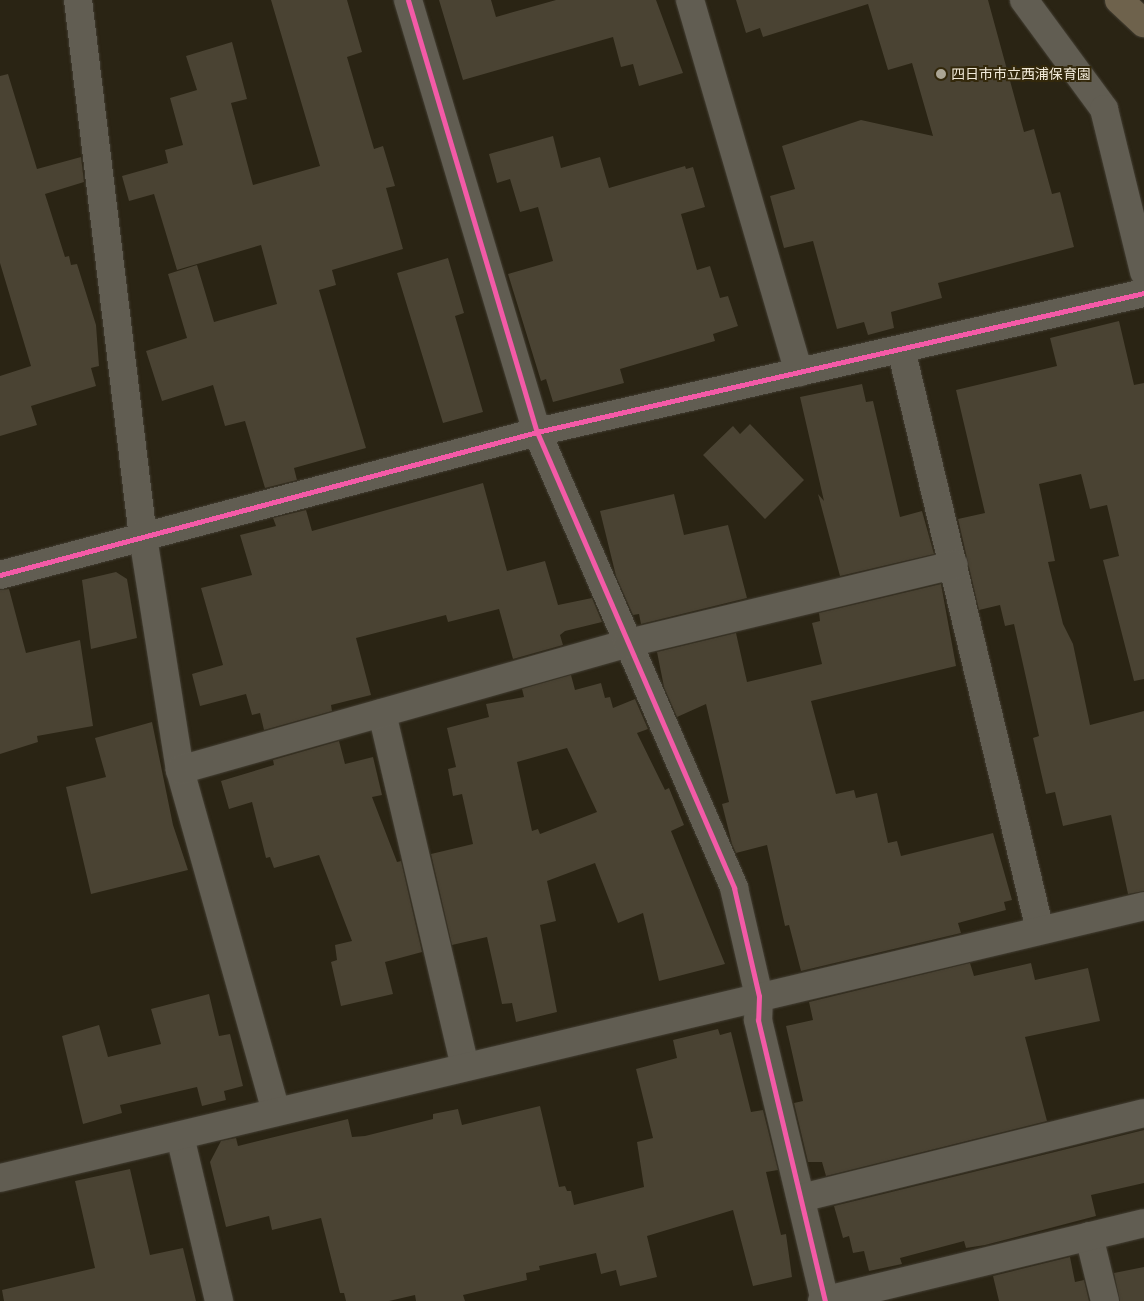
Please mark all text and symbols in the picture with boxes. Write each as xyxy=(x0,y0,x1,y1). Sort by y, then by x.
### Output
place label: 四日市市立西浦保育園 xyxy=(951,66,1091,82)
marker: 四日市市立西浦保育園 xyxy=(935,68,947,80)

